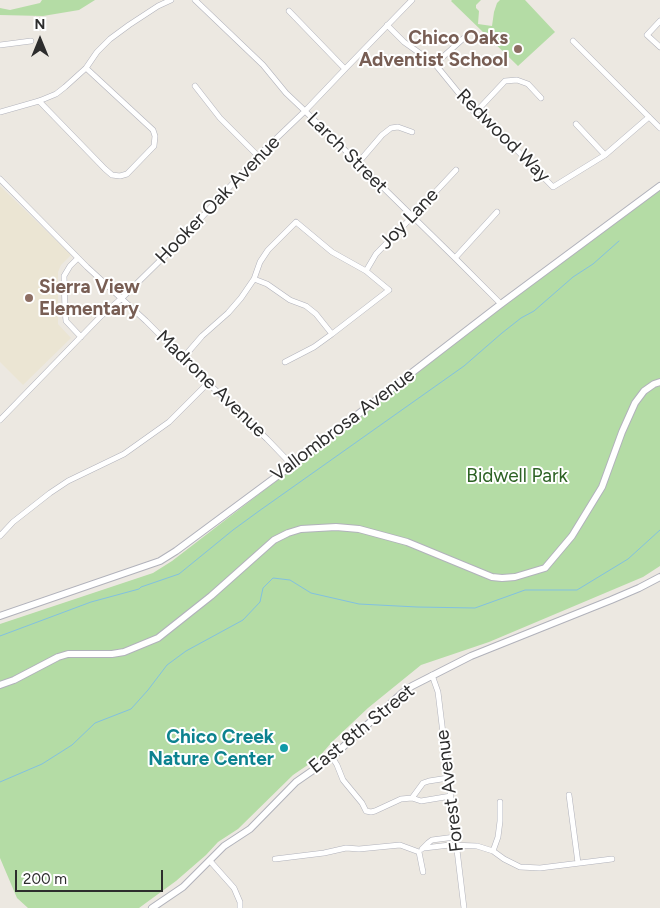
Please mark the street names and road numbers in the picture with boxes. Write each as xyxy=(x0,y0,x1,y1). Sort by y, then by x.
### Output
street label: Redwood Way xyxy=(451,84,555,188)
street label: Larch Street xyxy=(302,108,392,198)
street label: Hooker Oak Avenue xyxy=(151,131,285,269)
street label: Joy Lane xyxy=(374,184,444,254)
street label: Madrone Avenue xyxy=(151,326,271,442)
street label: Vallombrosa Avenue xyxy=(267,364,419,486)
street label: East 8th Street xyxy=(305,680,419,778)
street label: Forest Avenue xyxy=(431,729,469,853)

